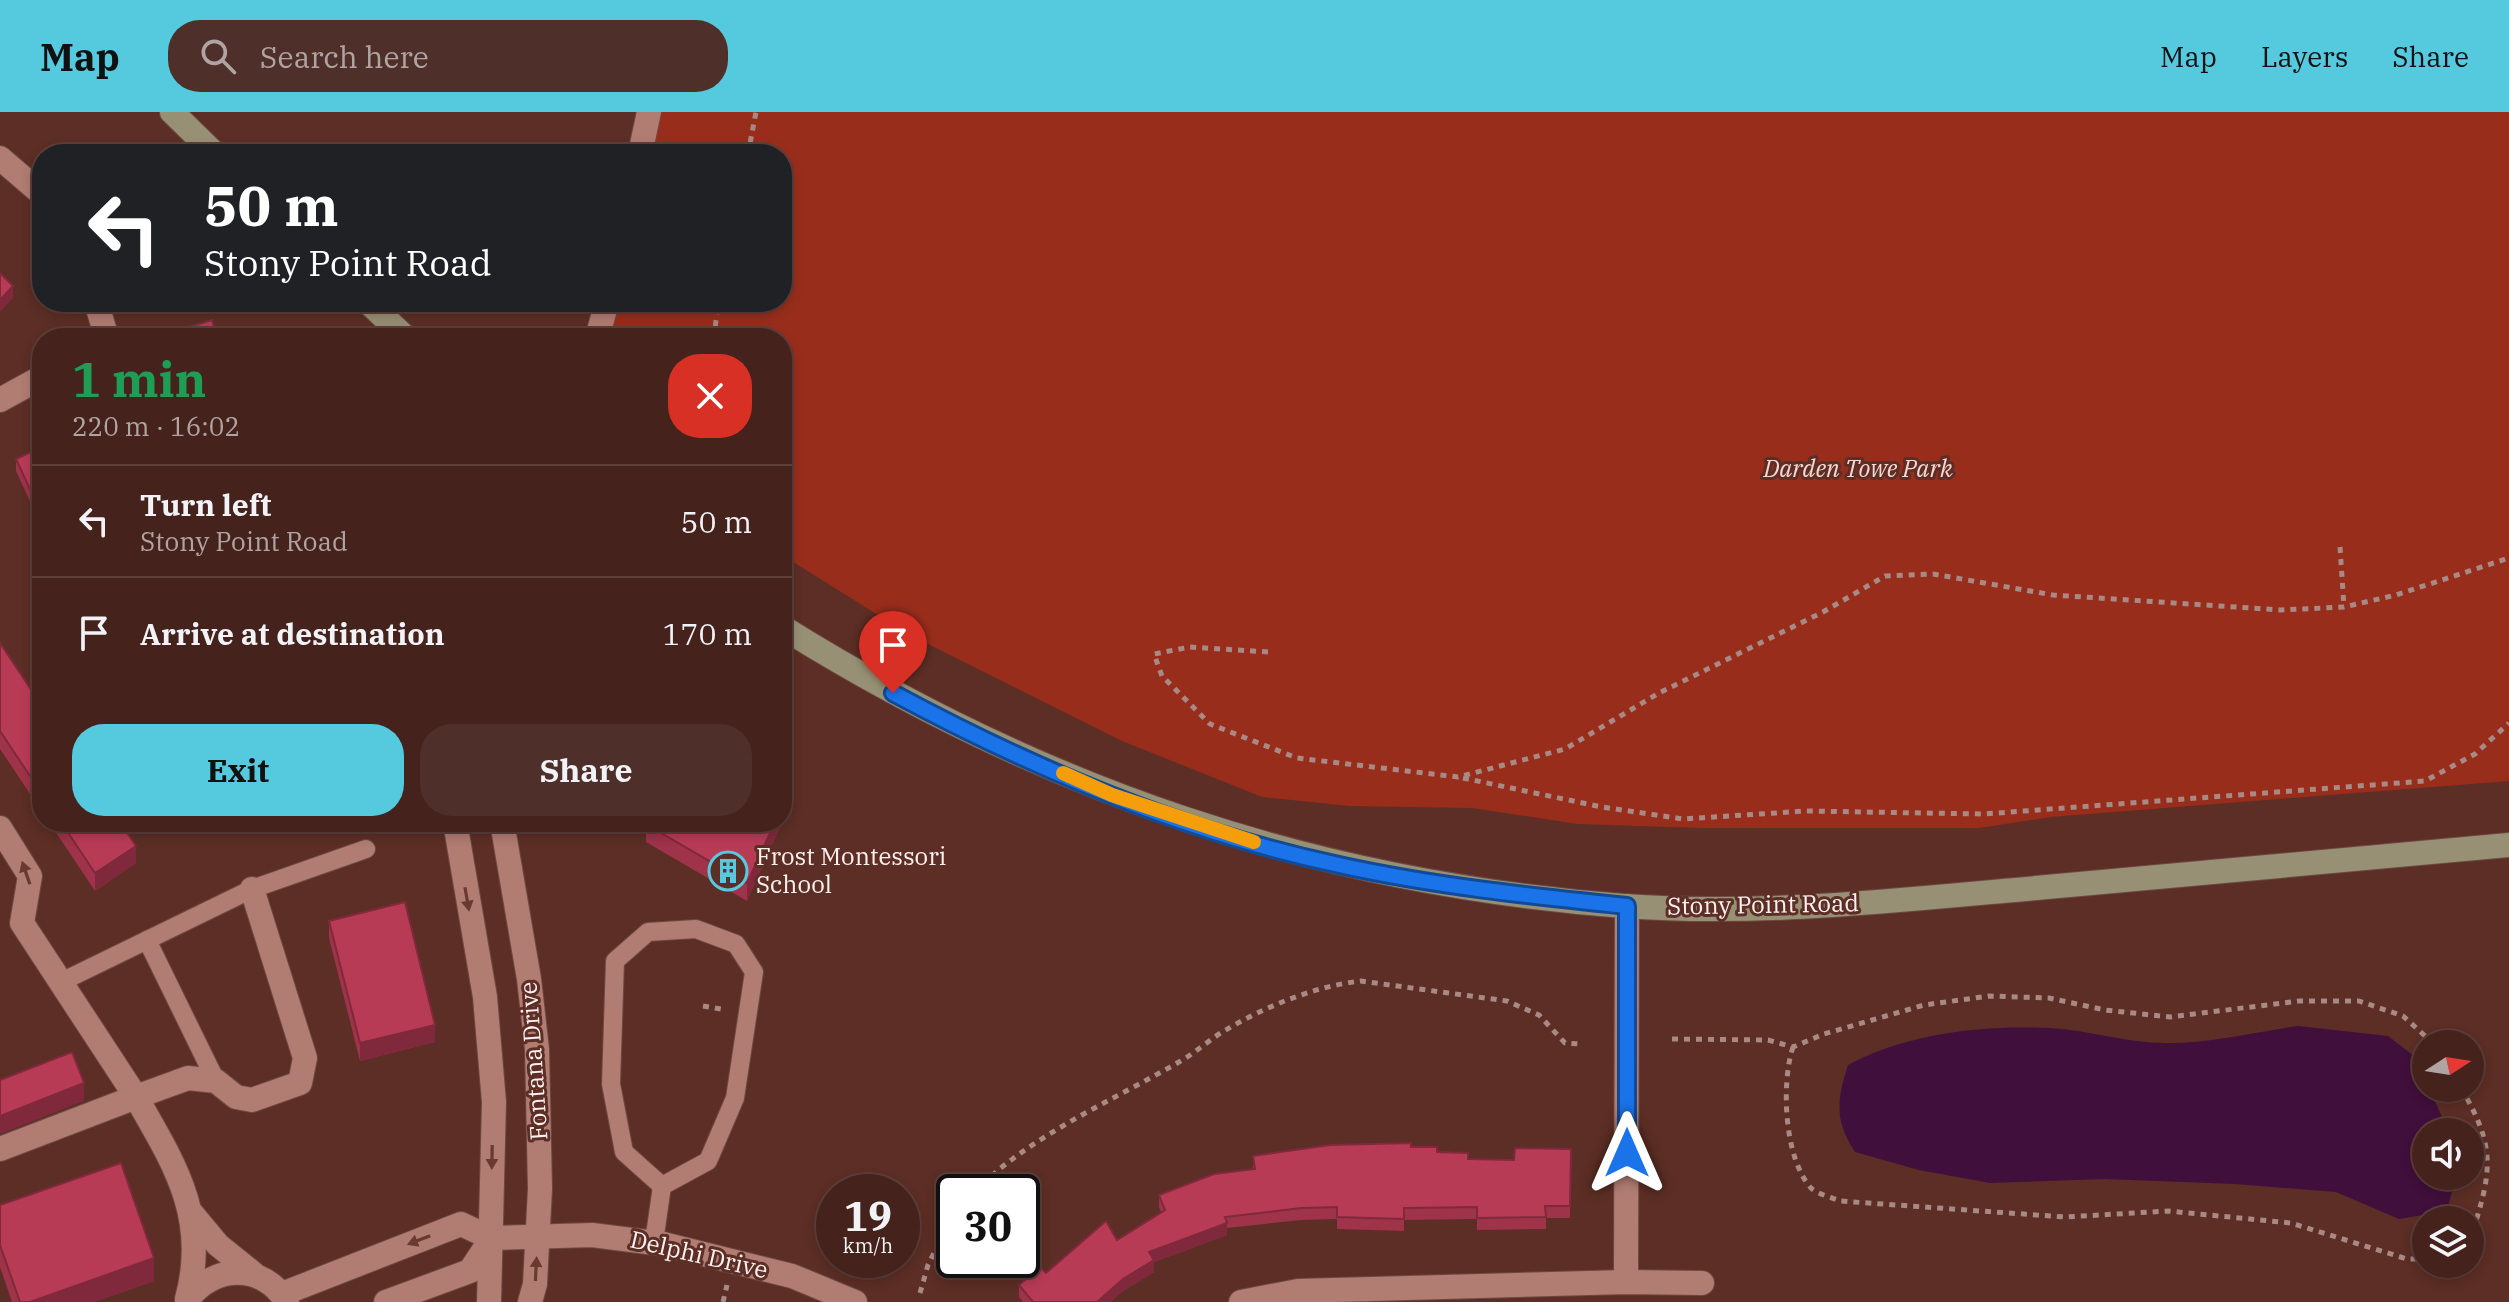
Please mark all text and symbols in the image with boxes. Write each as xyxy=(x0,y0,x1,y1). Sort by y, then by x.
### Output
search box xyxy=(168,20,728,92)
text: Map xyxy=(40,32,120,81)
icon: search xyxy=(196,34,240,78)
text: Search here xyxy=(260,37,429,76)
text: Map xyxy=(2160,38,2217,75)
text: Layers xyxy=(2261,38,2348,75)
text: Share xyxy=(2392,38,2469,75)
text: 50 m xyxy=(204,169,339,241)
icon: left xyxy=(72,176,176,280)
text: Stony Point Road xyxy=(204,239,492,286)
text: 1 min xyxy=(72,348,206,410)
button: close xyxy=(668,354,752,438)
text: 220 m · 16:02 xyxy=(72,409,240,443)
park label: Darden Towe Park xyxy=(1762,452,1953,484)
text: Turn left xyxy=(140,485,272,524)
icon: left xyxy=(72,499,116,543)
text: 50 m xyxy=(680,502,752,541)
text: Stony Point Road xyxy=(140,524,348,558)
icon: arrive xyxy=(72,611,116,655)
pin xyxy=(859,611,927,693)
text: Arrive at destination xyxy=(140,614,445,653)
text: 170 m xyxy=(662,614,752,653)
icon: arrive xyxy=(871,623,915,667)
button: Exit xyxy=(72,724,404,816)
button: Share xyxy=(420,724,752,816)
place label: Frost Montessori School xyxy=(756,840,946,900)
building icon: Frost Montessori School xyxy=(707,850,749,892)
one-way arrow xyxy=(19,861,32,885)
street label: Stony Point Road xyxy=(1667,886,1859,922)
one-way arrow xyxy=(462,887,474,912)
street label: Fontana Drive xyxy=(511,981,555,1142)
north arrow xyxy=(2412,1030,2484,1102)
map controls xyxy=(2412,1030,2484,1278)
position arrow xyxy=(1585,1111,1669,1195)
button: sound xyxy=(2412,1118,2484,1190)
one-way arrow xyxy=(486,1145,499,1170)
speed limit sign: 30 xyxy=(936,1174,1040,1278)
text: 19 xyxy=(844,1190,892,1242)
button: layers xyxy=(2412,1206,2484,1278)
street label: Delphi Drive xyxy=(627,1223,771,1285)
text: km/h xyxy=(843,1232,893,1259)
one-way arrow xyxy=(407,1234,431,1247)
one-way arrow xyxy=(530,1256,543,1281)

